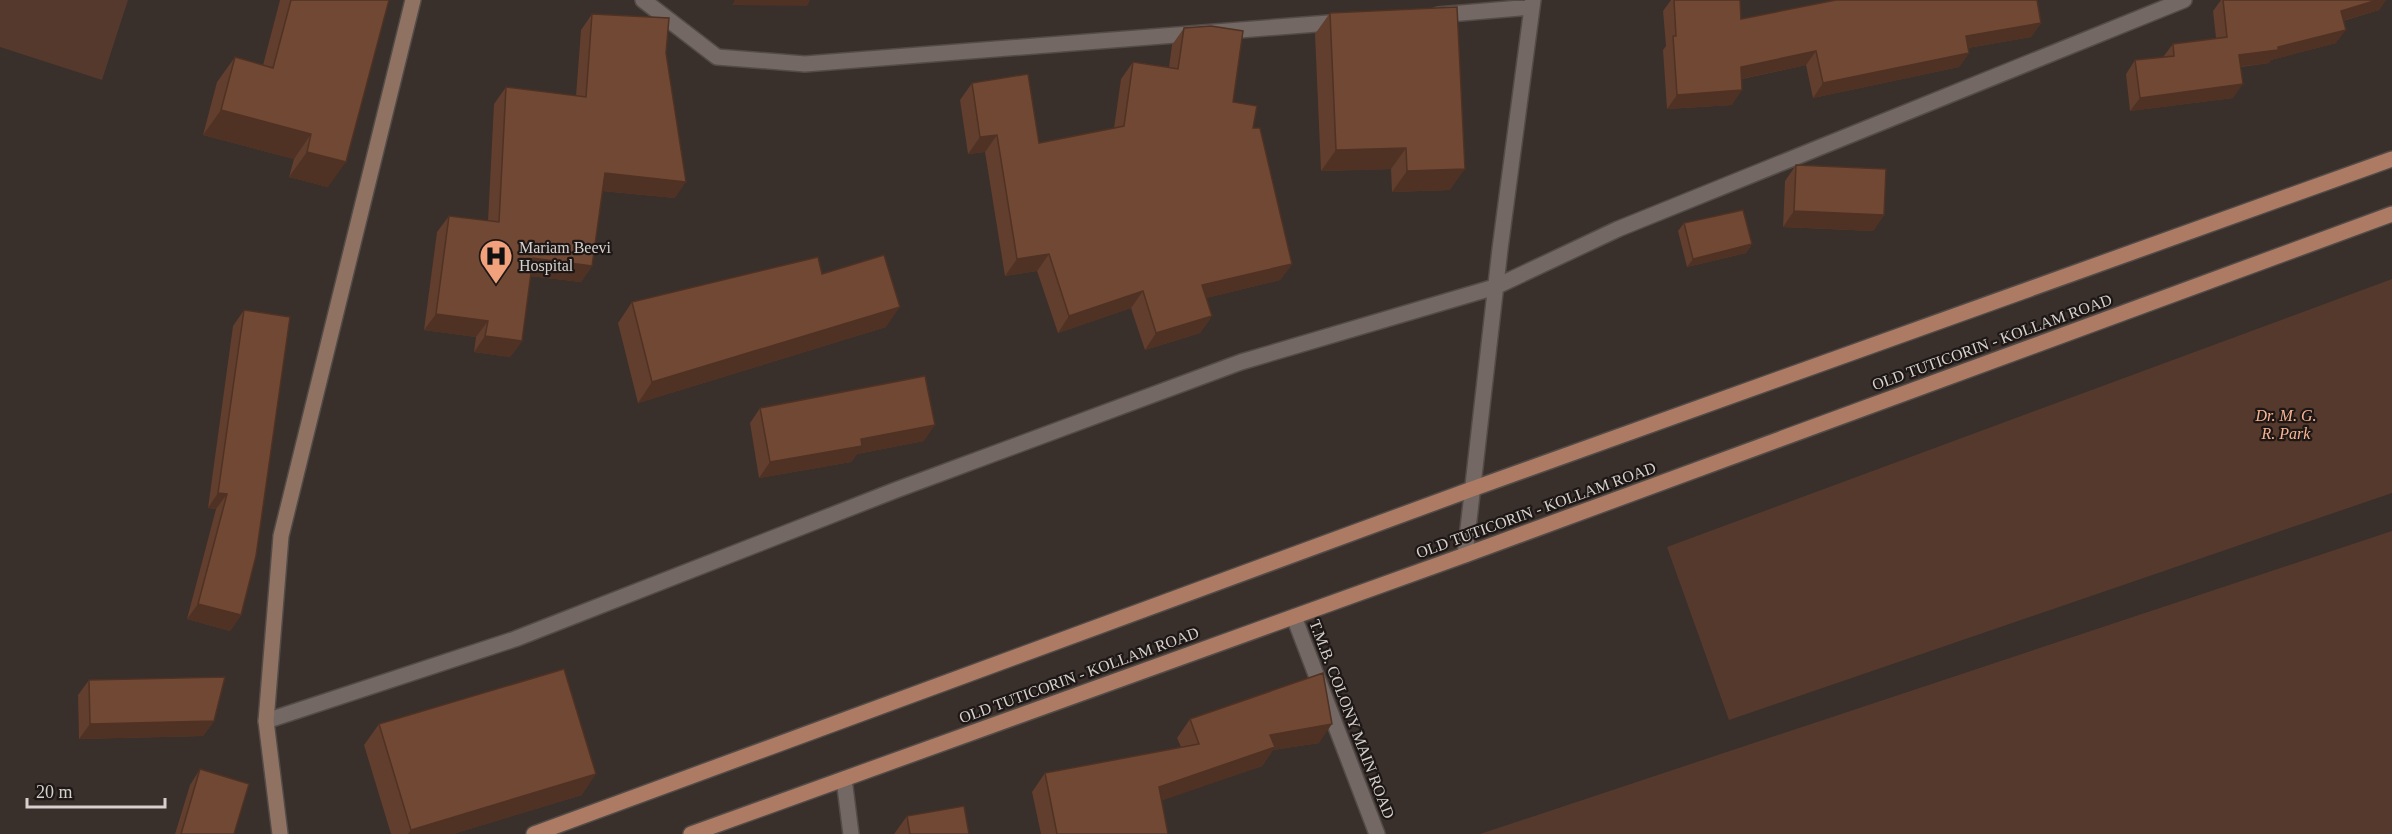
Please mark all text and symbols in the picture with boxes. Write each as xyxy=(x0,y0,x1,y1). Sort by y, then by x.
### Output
hospital icon: Mariam Beevi Hospital xyxy=(478,238,514,285)
place label: Mariam Beevi Hospital xyxy=(519,239,612,275)
street label: OLD TUTICORIN - KOLLAM ROAD xyxy=(1870,291,2114,393)
park label: Dr. M. G. R. Park xyxy=(2255,407,2316,442)
street label: OLD TUTICORIN - KOLLAM ROAD xyxy=(1414,459,1658,561)
street label: T.M.B. COLONY MAIN ROAD xyxy=(1306,617,1398,821)
street label: OLD TUTICORIN - KOLLAM ROAD xyxy=(957,624,1201,726)
scale bar xyxy=(27,771,165,809)
text: 20 m xyxy=(36,782,73,802)

